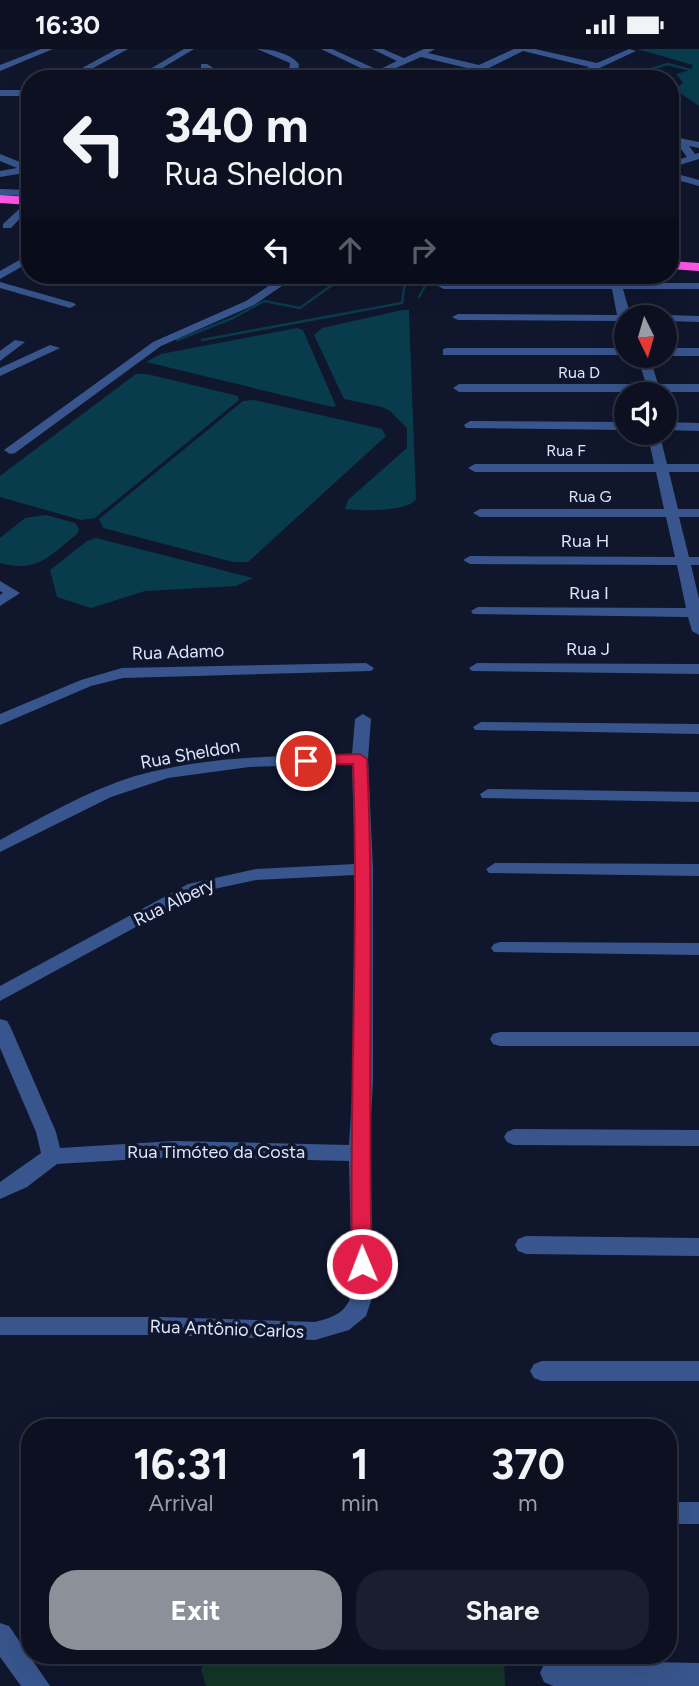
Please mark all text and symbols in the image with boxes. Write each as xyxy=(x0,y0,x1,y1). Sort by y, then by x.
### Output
text: 16:30 xyxy=(35,9,100,41)
text: 340 m xyxy=(164,95,308,154)
icon: left xyxy=(49,98,140,189)
text: Rua Sheldon xyxy=(164,155,343,193)
icon: left xyxy=(258,231,296,269)
icon: ahead xyxy=(331,231,369,269)
icon: right xyxy=(404,231,442,269)
north arrow xyxy=(614,305,677,367)
map controls xyxy=(614,305,677,445)
street label: Rua D xyxy=(558,363,600,382)
button: sound xyxy=(614,382,677,445)
street label: Rua F xyxy=(546,441,586,460)
street label: Rua G xyxy=(568,487,612,506)
street label: Rua H xyxy=(561,530,609,552)
street label: Rua I xyxy=(569,582,609,604)
street label: Rua J xyxy=(566,638,610,660)
street label: Rua Adamo xyxy=(131,639,225,665)
pin xyxy=(276,731,336,791)
street label: Rua Sheldon xyxy=(138,734,242,774)
icon: arrive xyxy=(287,742,325,780)
street label: Rua Albery xyxy=(130,873,218,931)
street label: Rua Timóteo da Costa xyxy=(127,1141,305,1163)
position arrow xyxy=(325,1227,399,1301)
street label: Rua Antônio Carlos xyxy=(149,1315,305,1343)
text: 16:31 xyxy=(133,1439,229,1490)
text: 1 xyxy=(351,1439,369,1490)
text: 370 xyxy=(491,1439,565,1490)
text: Arrival xyxy=(149,1489,214,1517)
text: min xyxy=(341,1489,379,1517)
text: m xyxy=(518,1489,538,1517)
button: Exit xyxy=(49,1570,342,1650)
button: Share xyxy=(356,1570,649,1650)

